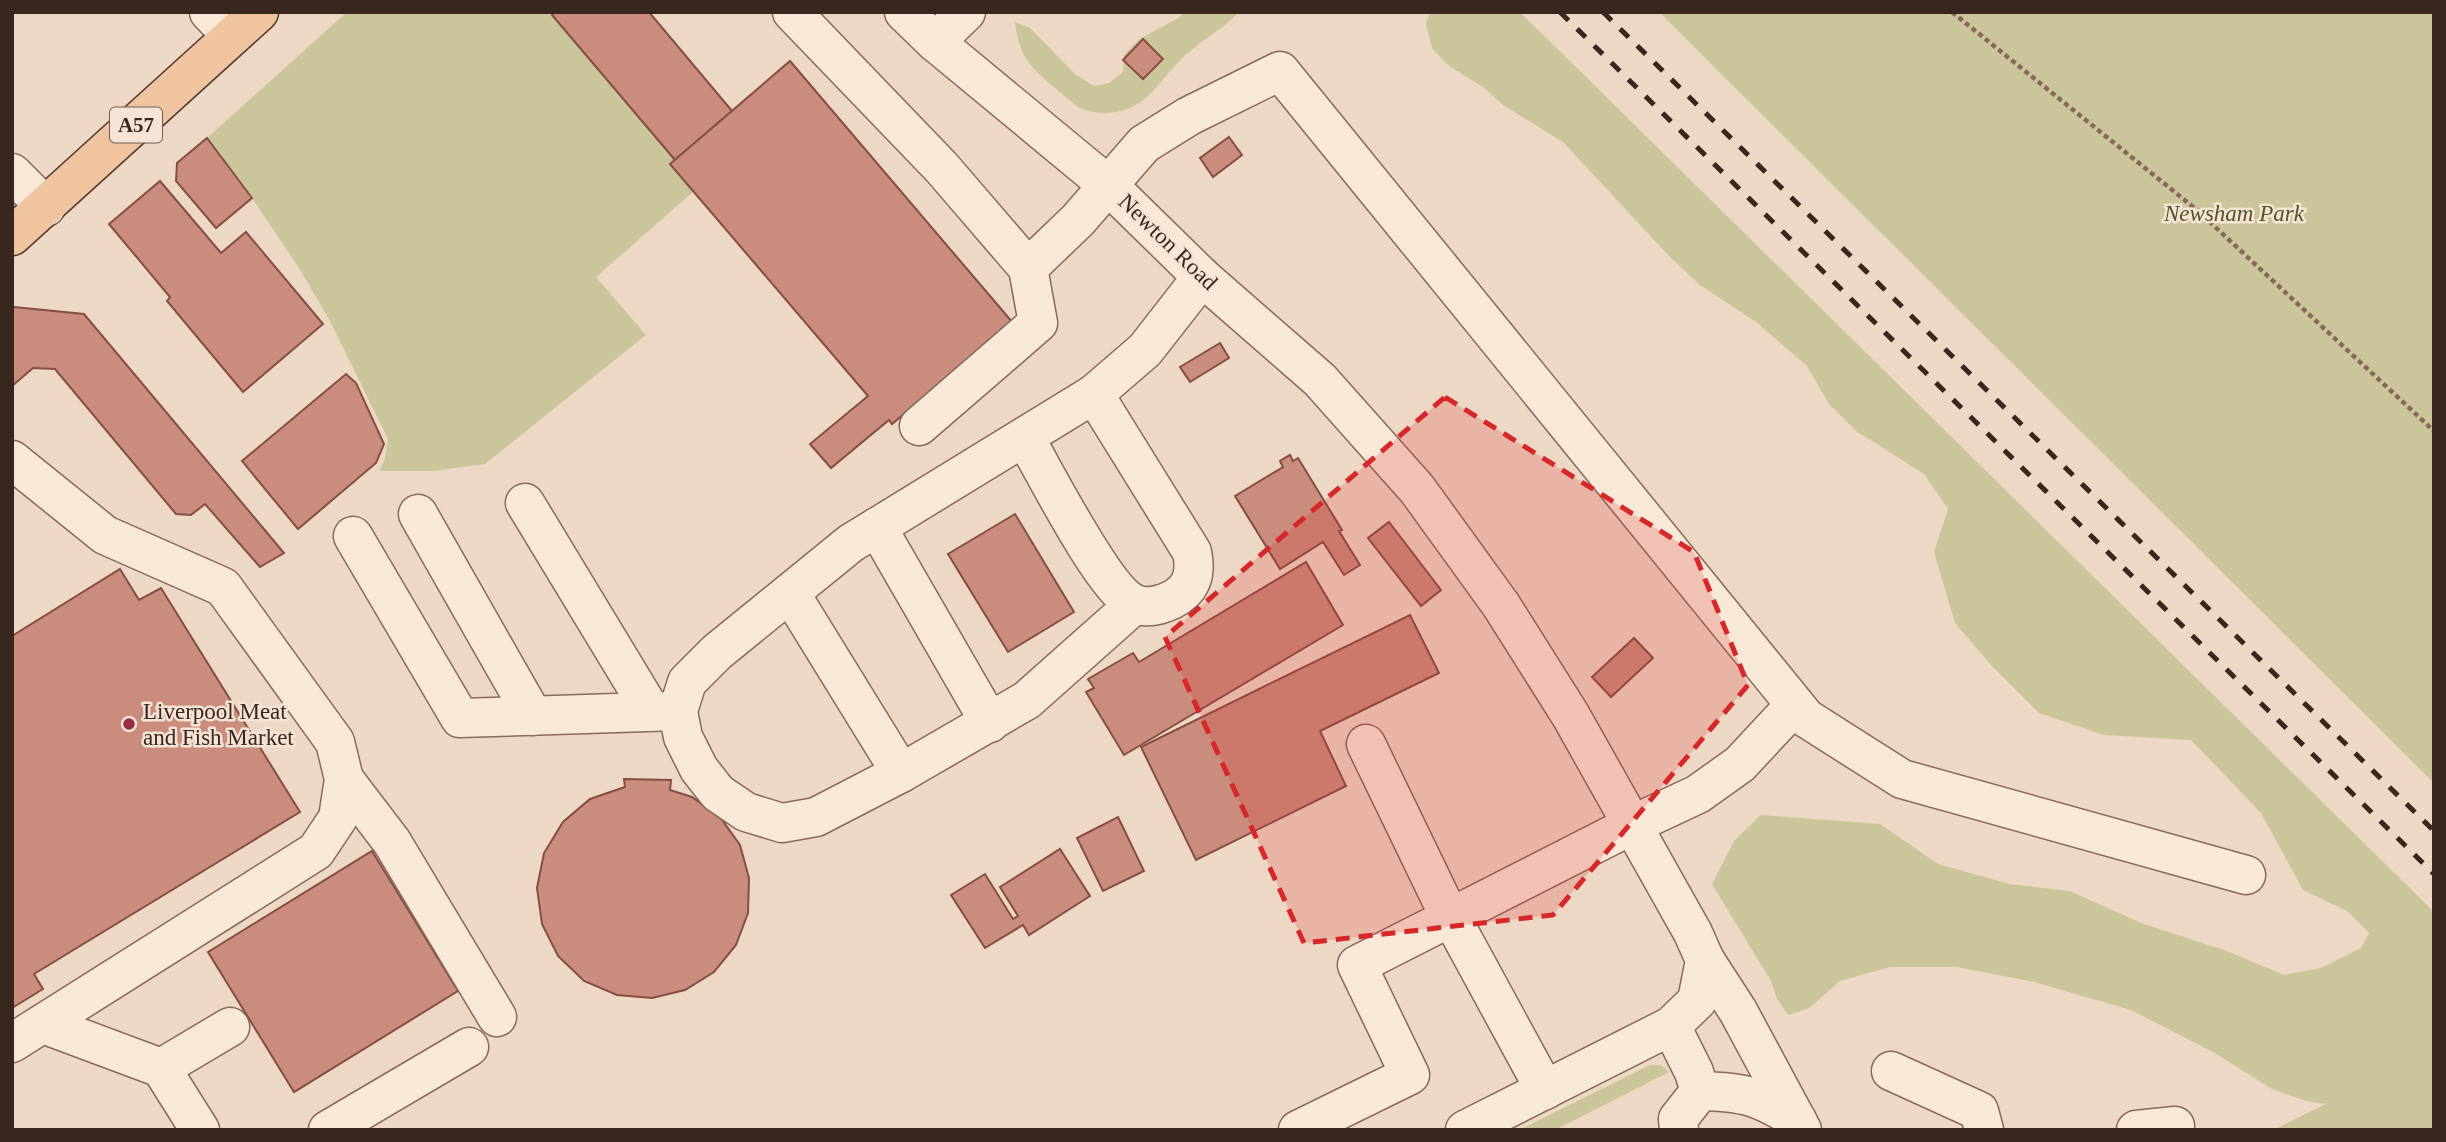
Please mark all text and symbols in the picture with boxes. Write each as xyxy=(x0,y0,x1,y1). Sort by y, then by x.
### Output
road number: A57 xyxy=(110,108,162,142)
street label: Newton Road xyxy=(1114,189,1223,295)
park label: Newsham Park xyxy=(2163,201,2305,226)
place label: Liverpool Meat and Fish Market xyxy=(143,699,294,750)
marker: Liverpool Meat and Fish Market xyxy=(121,716,137,732)

